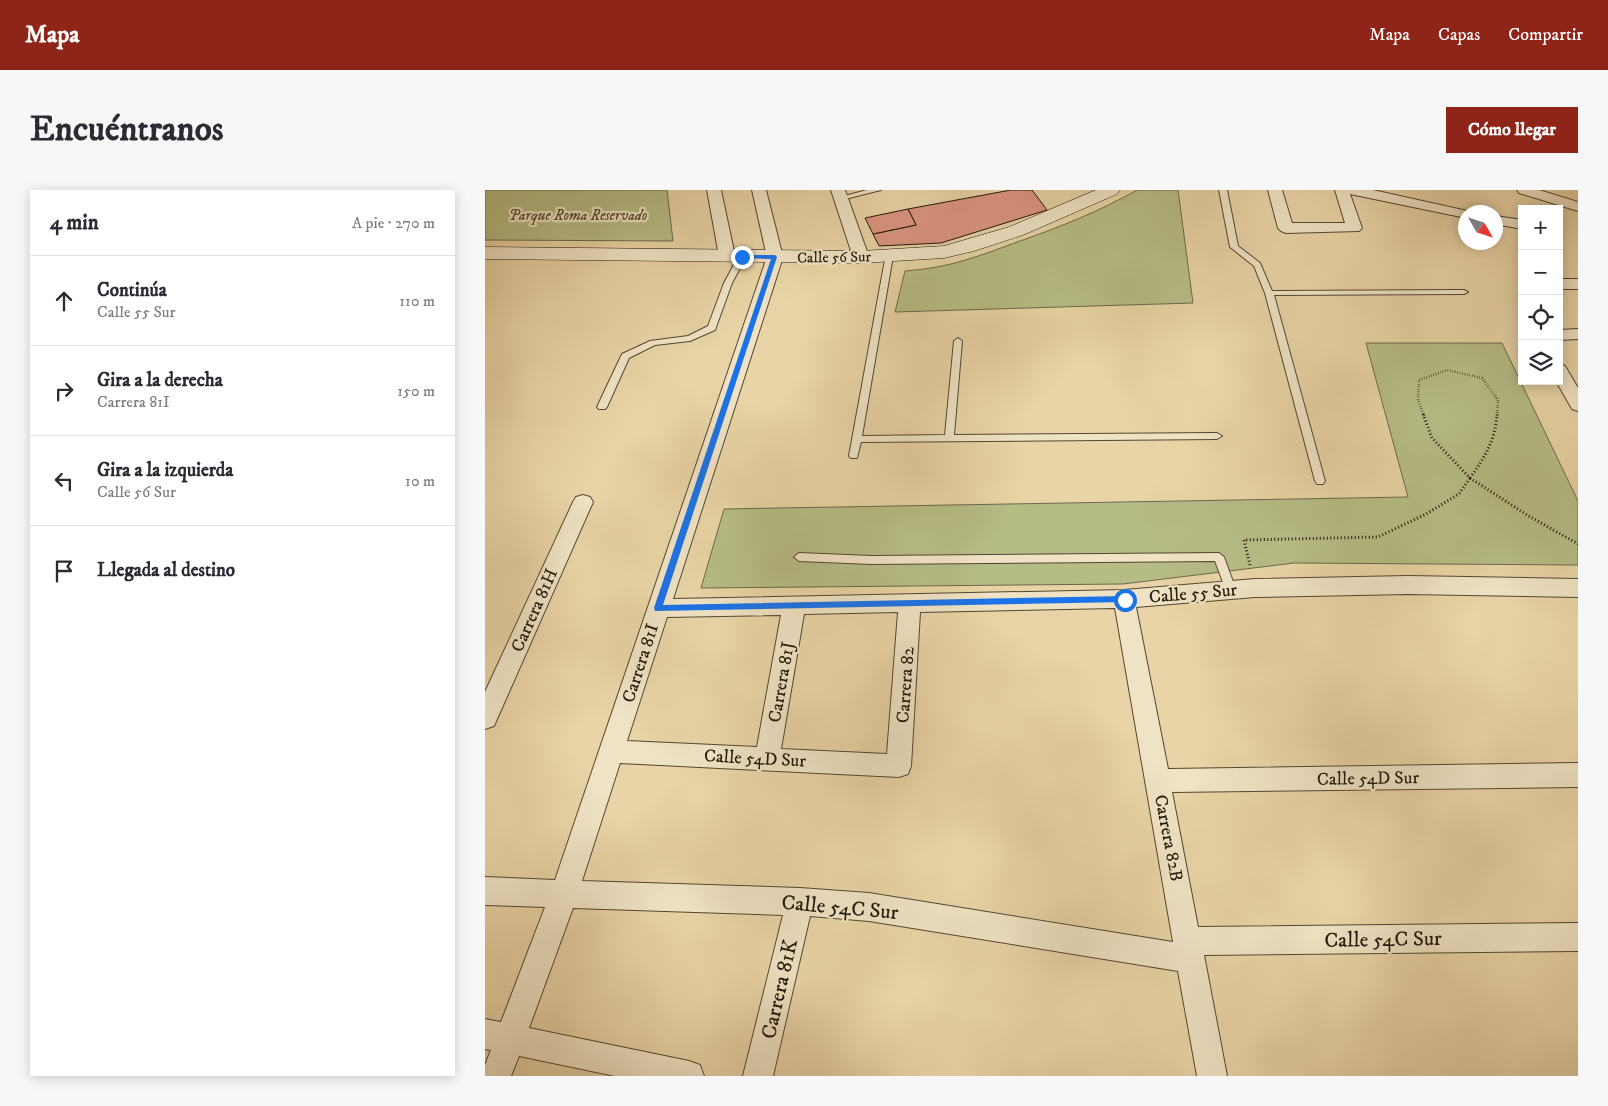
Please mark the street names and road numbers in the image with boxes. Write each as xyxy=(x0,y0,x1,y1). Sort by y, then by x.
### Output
street label: Calle 56 Sur xyxy=(797,247,872,268)
street label: Carrera 81H xyxy=(507,565,563,656)
street label: Calle 55 Sur xyxy=(1148,579,1238,609)
street label: Carrera 81I xyxy=(618,621,664,706)
street label: Carrera 81J xyxy=(764,640,800,724)
street label: Carrera 82 xyxy=(892,646,920,724)
street label: Calle 54D Sur xyxy=(703,745,807,773)
street label: Calle 54D Sur xyxy=(1317,767,1420,791)
street label: Carrera 82B xyxy=(1149,793,1187,883)
street label: Calle 54C Sur xyxy=(780,890,900,926)
street label: Calle 54C Sur xyxy=(1324,926,1442,954)
street label: Carrera 81K xyxy=(756,937,804,1042)

